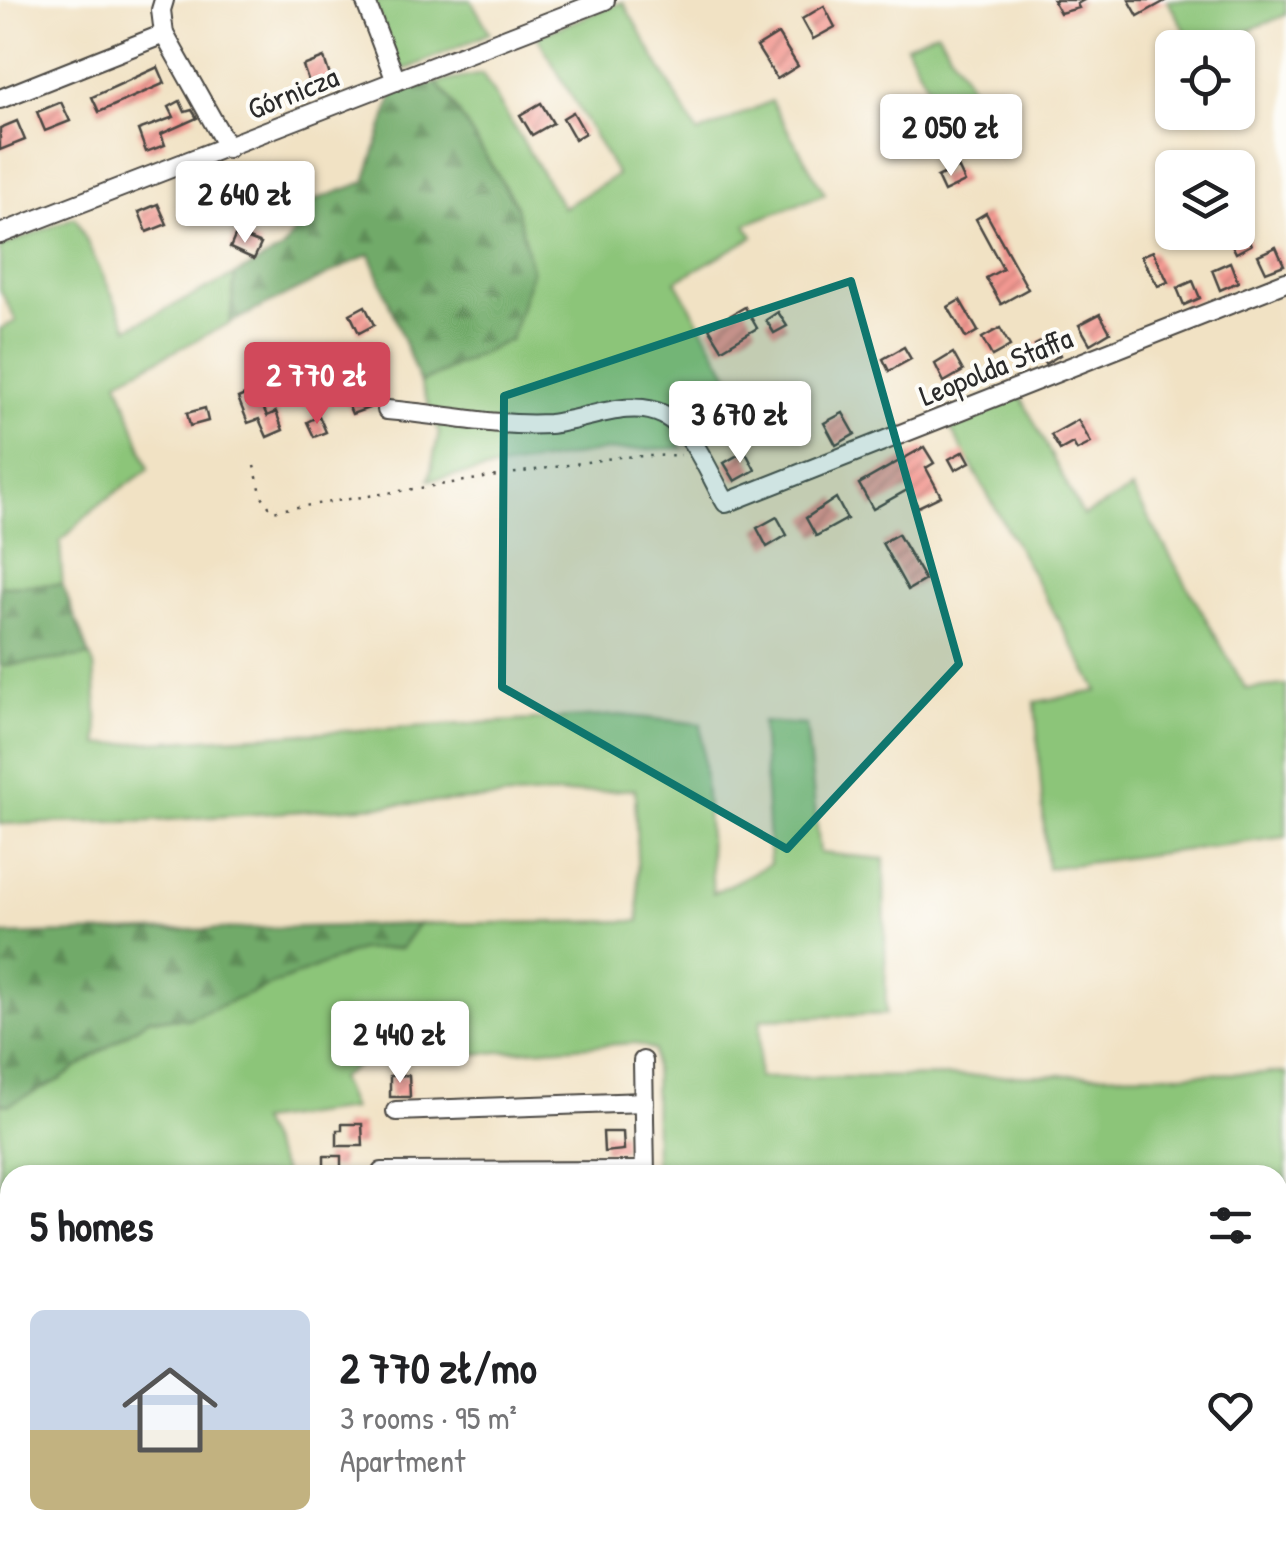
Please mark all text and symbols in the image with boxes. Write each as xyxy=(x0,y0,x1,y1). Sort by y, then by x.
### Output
map controls xyxy=(1155,30,1255,250)
button: locate xyxy=(1155,30,1255,130)
street label: Górnicza xyxy=(241,56,344,128)
pin: 2 050 zł xyxy=(848,94,1054,179)
text: 2 050 zł xyxy=(902,105,1000,148)
button: layers xyxy=(1155,150,1255,250)
pin: 2 640 zł xyxy=(142,161,348,246)
text: 2 640 zł xyxy=(198,172,292,215)
street label: Leopolda Staffa xyxy=(913,317,1078,415)
pin: 2 770 zł xyxy=(214,342,420,427)
text: 2 770 zł xyxy=(266,353,368,396)
pin: 3 670 zł xyxy=(637,381,843,466)
text: 3 670 zł xyxy=(691,392,789,435)
pin: 2 440 zł xyxy=(297,1001,503,1086)
text: 2 440 zł xyxy=(353,1012,447,1055)
text: 5 homes xyxy=(30,1197,153,1254)
icon: filters xyxy=(1203,1198,1258,1253)
text: 2 770 zł/mo xyxy=(340,1339,537,1396)
icon: home xyxy=(110,1350,230,1470)
icon: heart xyxy=(1203,1383,1258,1438)
text: 3 rooms · 95 m² xyxy=(340,1396,517,1439)
text: Apartment xyxy=(340,1439,465,1482)

